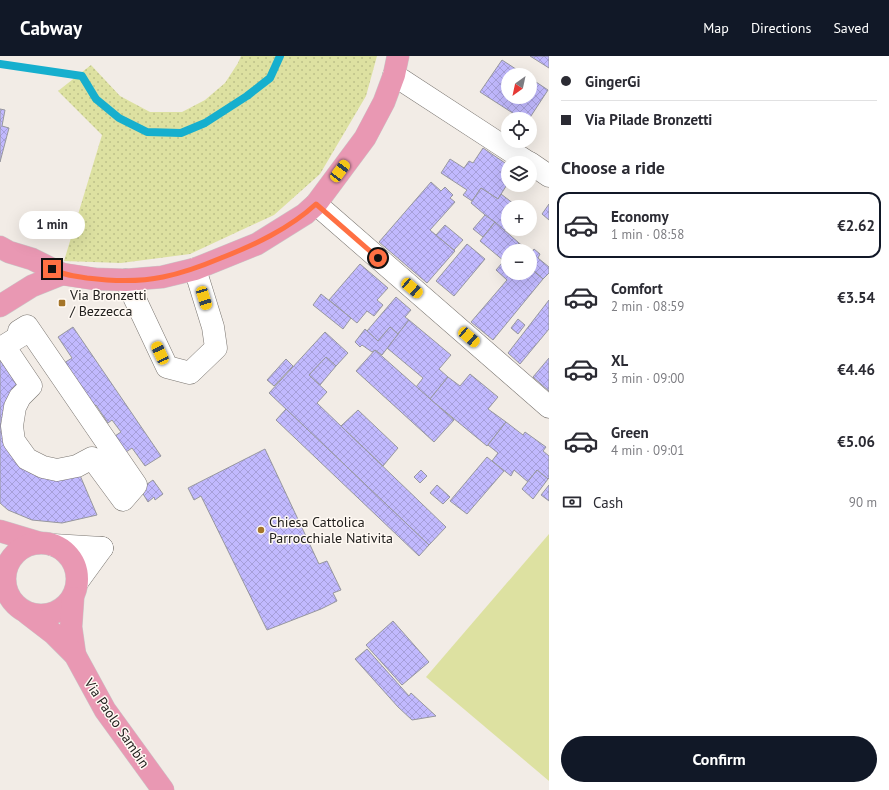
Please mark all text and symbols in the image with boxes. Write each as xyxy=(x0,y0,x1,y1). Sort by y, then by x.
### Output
text: Cabway xyxy=(20,16,82,40)
text: Map xyxy=(703,19,729,37)
text: Directions xyxy=(751,19,811,37)
text: Saved xyxy=(833,19,869,37)
north arrow xyxy=(501,68,537,104)
map controls xyxy=(501,68,537,280)
text: GingerGi xyxy=(585,72,640,91)
text: Via Pilade Bronzetti xyxy=(585,110,712,129)
button: locate xyxy=(501,112,537,148)
button: layers xyxy=(501,156,537,192)
text: Choose a ride xyxy=(561,156,665,179)
car xyxy=(328,158,352,184)
button: + xyxy=(501,200,537,236)
icon: car xyxy=(563,207,599,243)
text: Economy xyxy=(611,207,669,226)
callout: 1 min xyxy=(19,211,85,239)
text: 1 min xyxy=(36,216,68,233)
text: €2.62 xyxy=(837,216,875,235)
text: 1 min · 08:58 xyxy=(611,226,684,243)
button: − xyxy=(501,244,537,280)
route start xyxy=(369,249,387,267)
route end xyxy=(43,260,61,278)
car xyxy=(399,276,425,300)
icon: car xyxy=(563,279,599,315)
text: Comfort xyxy=(611,279,663,298)
car xyxy=(195,285,213,311)
place label: Via Bronzetti / Bezzecca xyxy=(69,286,147,320)
text: €3.54 xyxy=(837,288,875,307)
marker: Via Bronzetti / Bezzecca xyxy=(57,298,67,308)
text: 2 min · 08:59 xyxy=(611,298,684,315)
car xyxy=(456,325,482,349)
car xyxy=(149,340,171,366)
icon: car xyxy=(563,351,599,387)
text: XL xyxy=(611,351,628,370)
text: €4.46 xyxy=(837,360,875,379)
text: 3 min · 09:00 xyxy=(611,370,684,387)
icon: car xyxy=(563,423,599,459)
text: Green xyxy=(611,423,649,442)
text: €5.06 xyxy=(837,432,875,451)
text: 4 min · 09:01 xyxy=(611,442,684,459)
icon: cash xyxy=(561,491,583,513)
text: Cash xyxy=(593,493,623,512)
text: 90 m xyxy=(849,494,877,511)
place label: Chiesa Cattolica Parrocchiale Nativita xyxy=(269,513,393,547)
marker: Chiesa Cattolica Parrocchiale Nativita xyxy=(256,525,266,535)
street label: Via Paolo Sambin xyxy=(80,674,154,771)
button: Confirm xyxy=(561,736,877,782)

